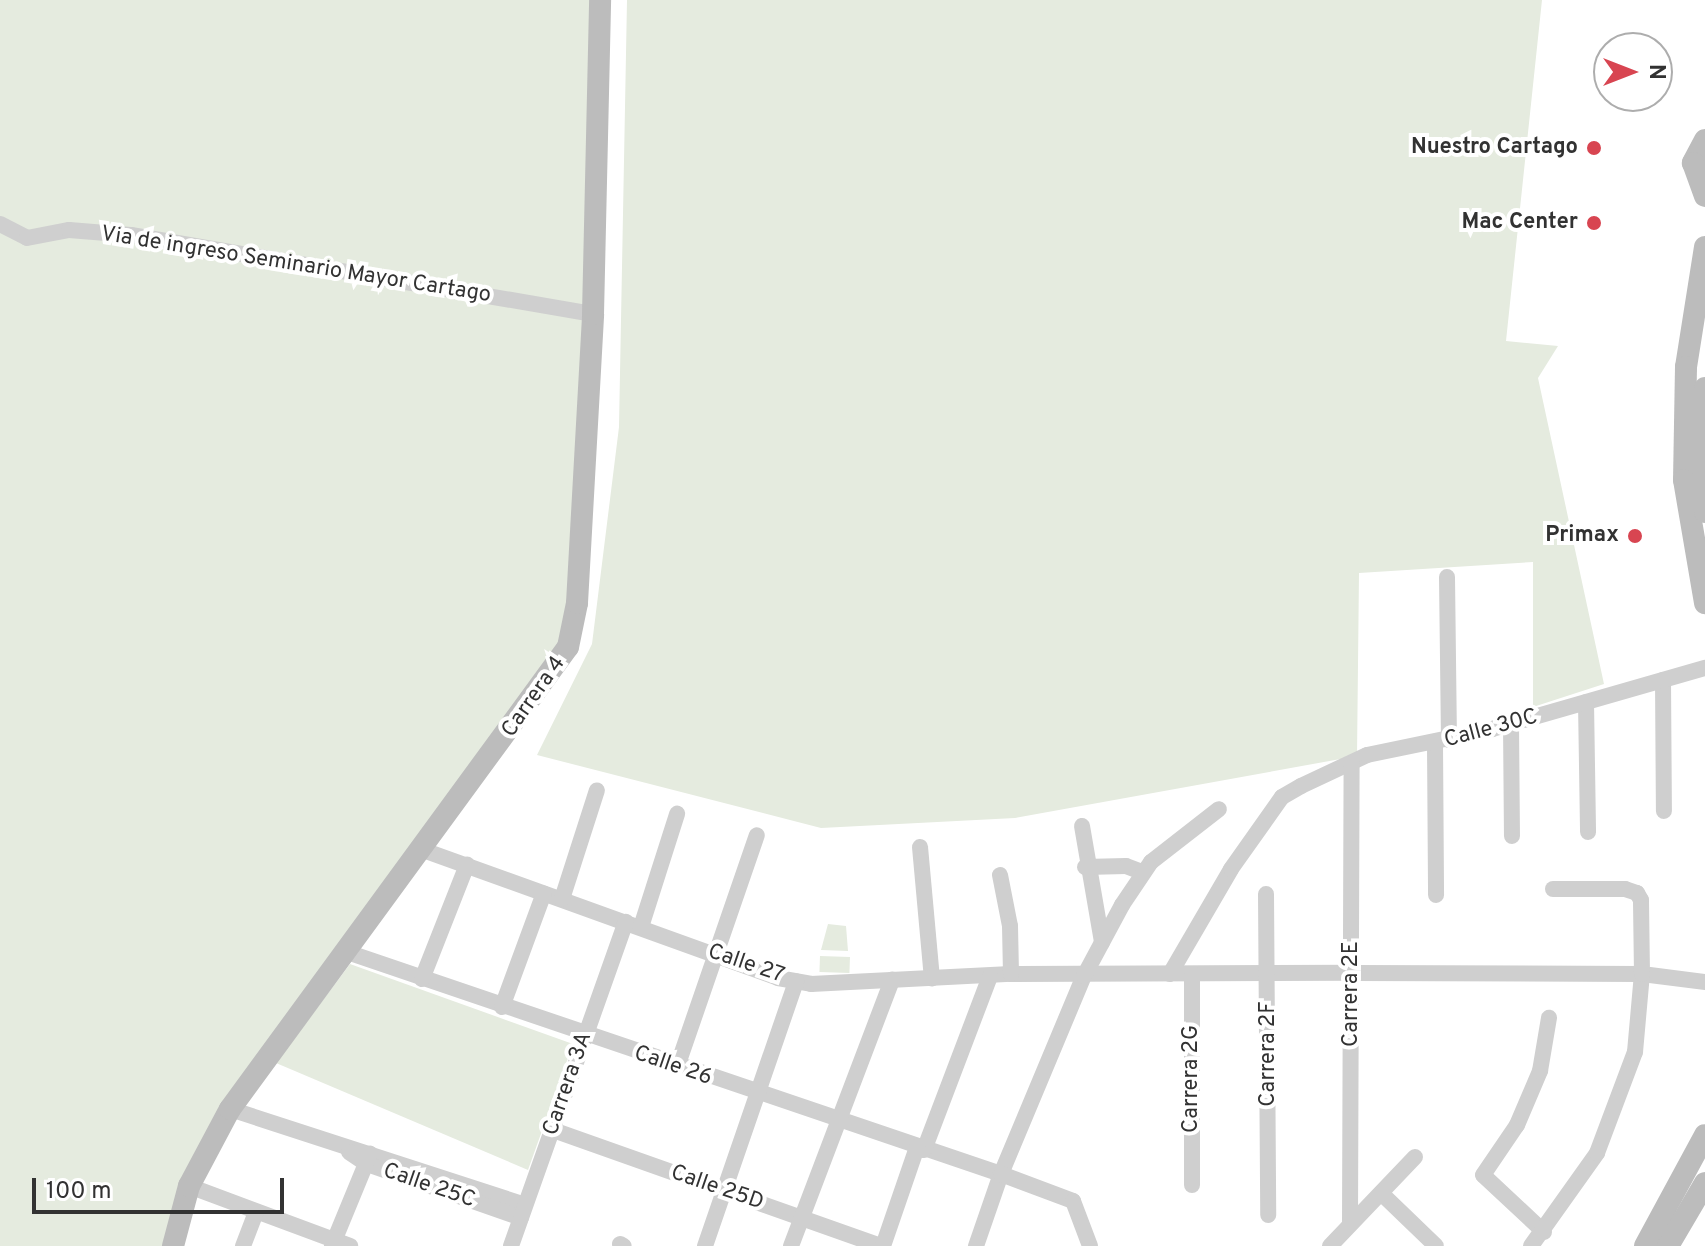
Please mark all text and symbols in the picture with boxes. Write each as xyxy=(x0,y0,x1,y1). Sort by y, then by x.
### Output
north arrow xyxy=(1593,32,1673,112)
text: N xyxy=(1642,64,1669,80)
place label: Nuestro Cartago xyxy=(1411,135,1578,161)
marker: Nuestro Cartago xyxy=(1585,139,1603,157)
place label: Mac Center xyxy=(1461,210,1578,236)
marker: Mac Center xyxy=(1585,214,1603,232)
street label: Via de ingreso Seminario Mayor Cartago xyxy=(99,221,493,309)
place label: Primax xyxy=(1545,523,1619,549)
marker: Primax xyxy=(1626,527,1644,545)
street label: Carrera 4 xyxy=(496,651,572,743)
street label: Calle 30C xyxy=(1441,704,1541,754)
street label: Calle 27 xyxy=(704,939,788,989)
street label: Carrera 2E xyxy=(1339,941,1365,1047)
street label: Carrera 2F xyxy=(1256,1001,1282,1107)
street label: Carrera 2G xyxy=(1179,1025,1205,1133)
street label: Carrera 3A xyxy=(538,1029,598,1139)
street label: Calle 26 xyxy=(630,1040,716,1092)
street label: Calle 25C xyxy=(379,1158,479,1214)
street label: Calle 25D xyxy=(667,1160,767,1216)
scale bar xyxy=(36,1162,288,1212)
text: 100 m xyxy=(46,1177,112,1207)

